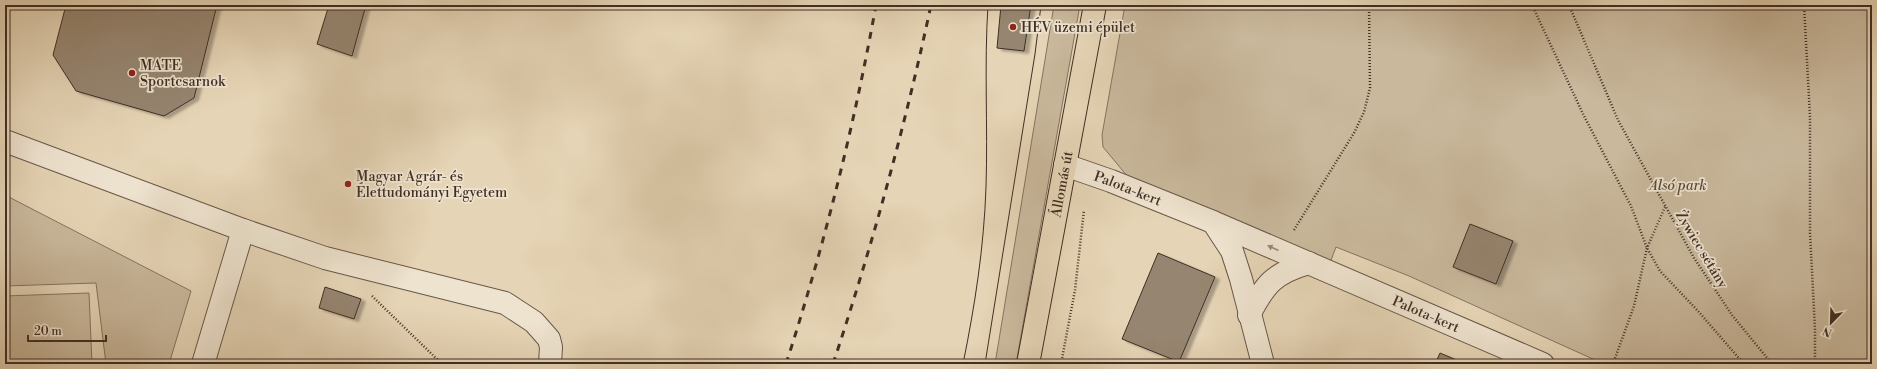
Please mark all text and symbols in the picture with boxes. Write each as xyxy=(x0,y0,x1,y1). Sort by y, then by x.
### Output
place label: HÉV üzemi épület xyxy=(1021,17,1135,37)
marker: HÉV üzemi épület xyxy=(1008,22,1018,32)
place label: MATE Sportcsarnok xyxy=(140,57,226,91)
marker: MATE Sportcsarnok xyxy=(127,68,137,78)
street label: Állomás út xyxy=(1045,150,1078,220)
place label: Magyar Agrár- és Élettudományi Egyetem xyxy=(356,168,507,202)
street label: Palota-kert xyxy=(1091,168,1164,210)
park label: Alsó park xyxy=(1648,177,1707,195)
marker: Magyar Agrár- és Élettudományi Egyetem xyxy=(343,179,353,189)
street label: Żywiec sétány xyxy=(1671,206,1733,292)
one-way arrow xyxy=(1267,245,1279,251)
street label: Palota-kert xyxy=(1389,292,1462,337)
north arrow xyxy=(1811,303,1851,343)
scale bar xyxy=(28,317,106,343)
text: N xyxy=(1820,323,1834,339)
text: 20 m xyxy=(34,324,62,339)

